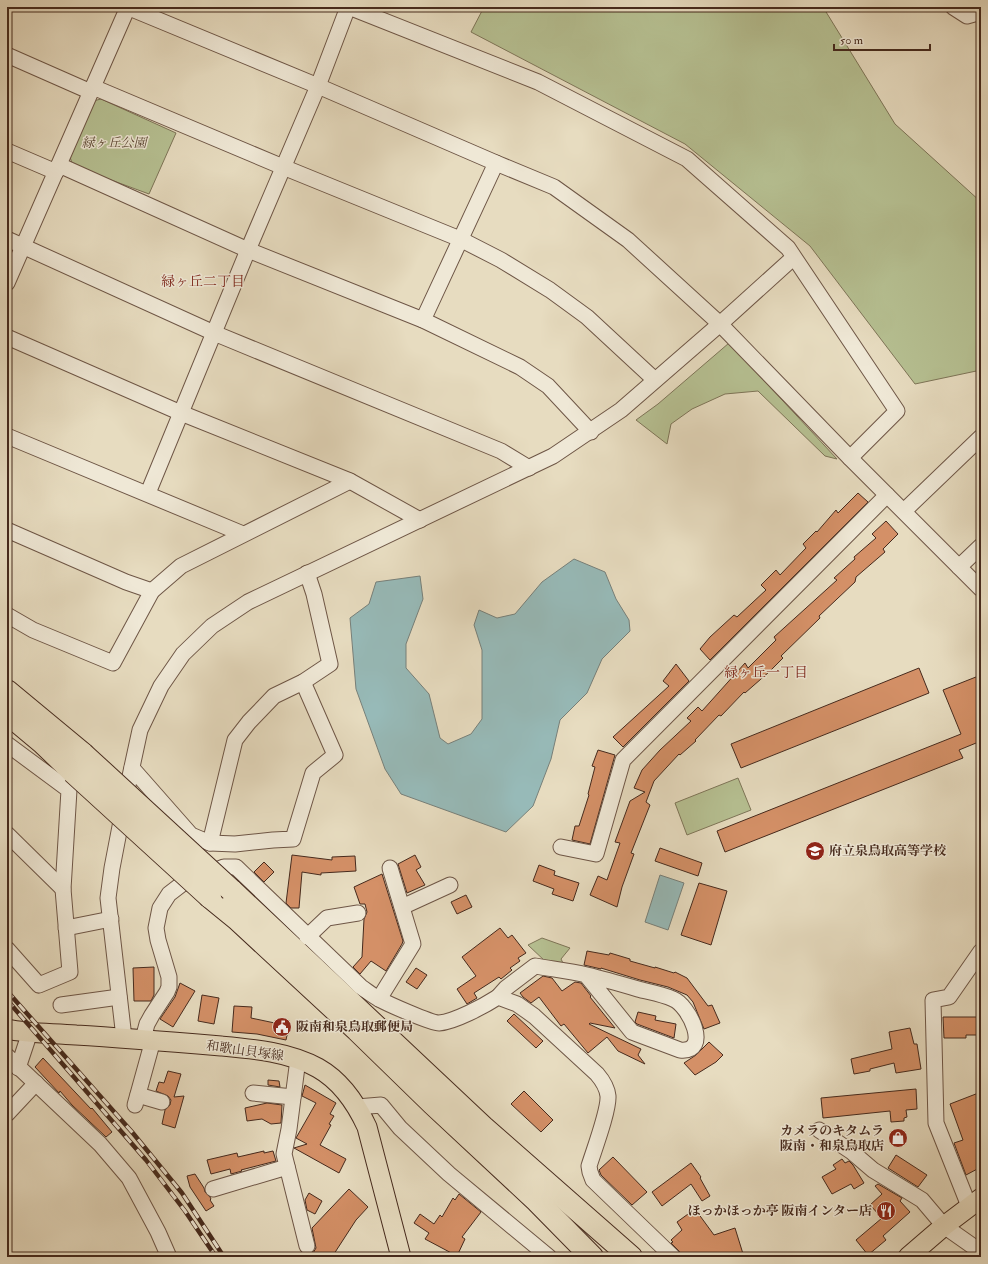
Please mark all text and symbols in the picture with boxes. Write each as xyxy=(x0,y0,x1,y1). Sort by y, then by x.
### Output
scale bar xyxy=(834,26,930,52)
text: 50 m xyxy=(840,33,864,48)
park label: 緑ヶ丘公園 xyxy=(81,135,148,151)
district label: 緑ヶ丘二丁目 xyxy=(161,273,245,290)
district label: 緑ヶ丘一丁目 xyxy=(724,664,808,681)
school or university icon: 府立泉鳥取高等学校 xyxy=(804,840,826,862)
place label: 府立泉鳥取高等学校 xyxy=(829,843,947,859)
public building icon: 阪南和泉鳥取郵便局 xyxy=(271,1016,293,1038)
place label: 阪南和泉鳥取郵便局 xyxy=(296,1019,413,1035)
street label: 和歌山貝塚線 xyxy=(205,1038,285,1064)
place label: カメラのキタムラ 阪南・和泉鳥取店 xyxy=(780,1123,884,1154)
shop icon: カメラのキタムラ 阪南・和泉鳥取店 xyxy=(887,1127,909,1149)
restaurant icon: ほっかほっか亭 阪南インター店 xyxy=(875,1200,897,1222)
place label: ほっかほっか亭 阪南インター店 xyxy=(688,1203,872,1219)

